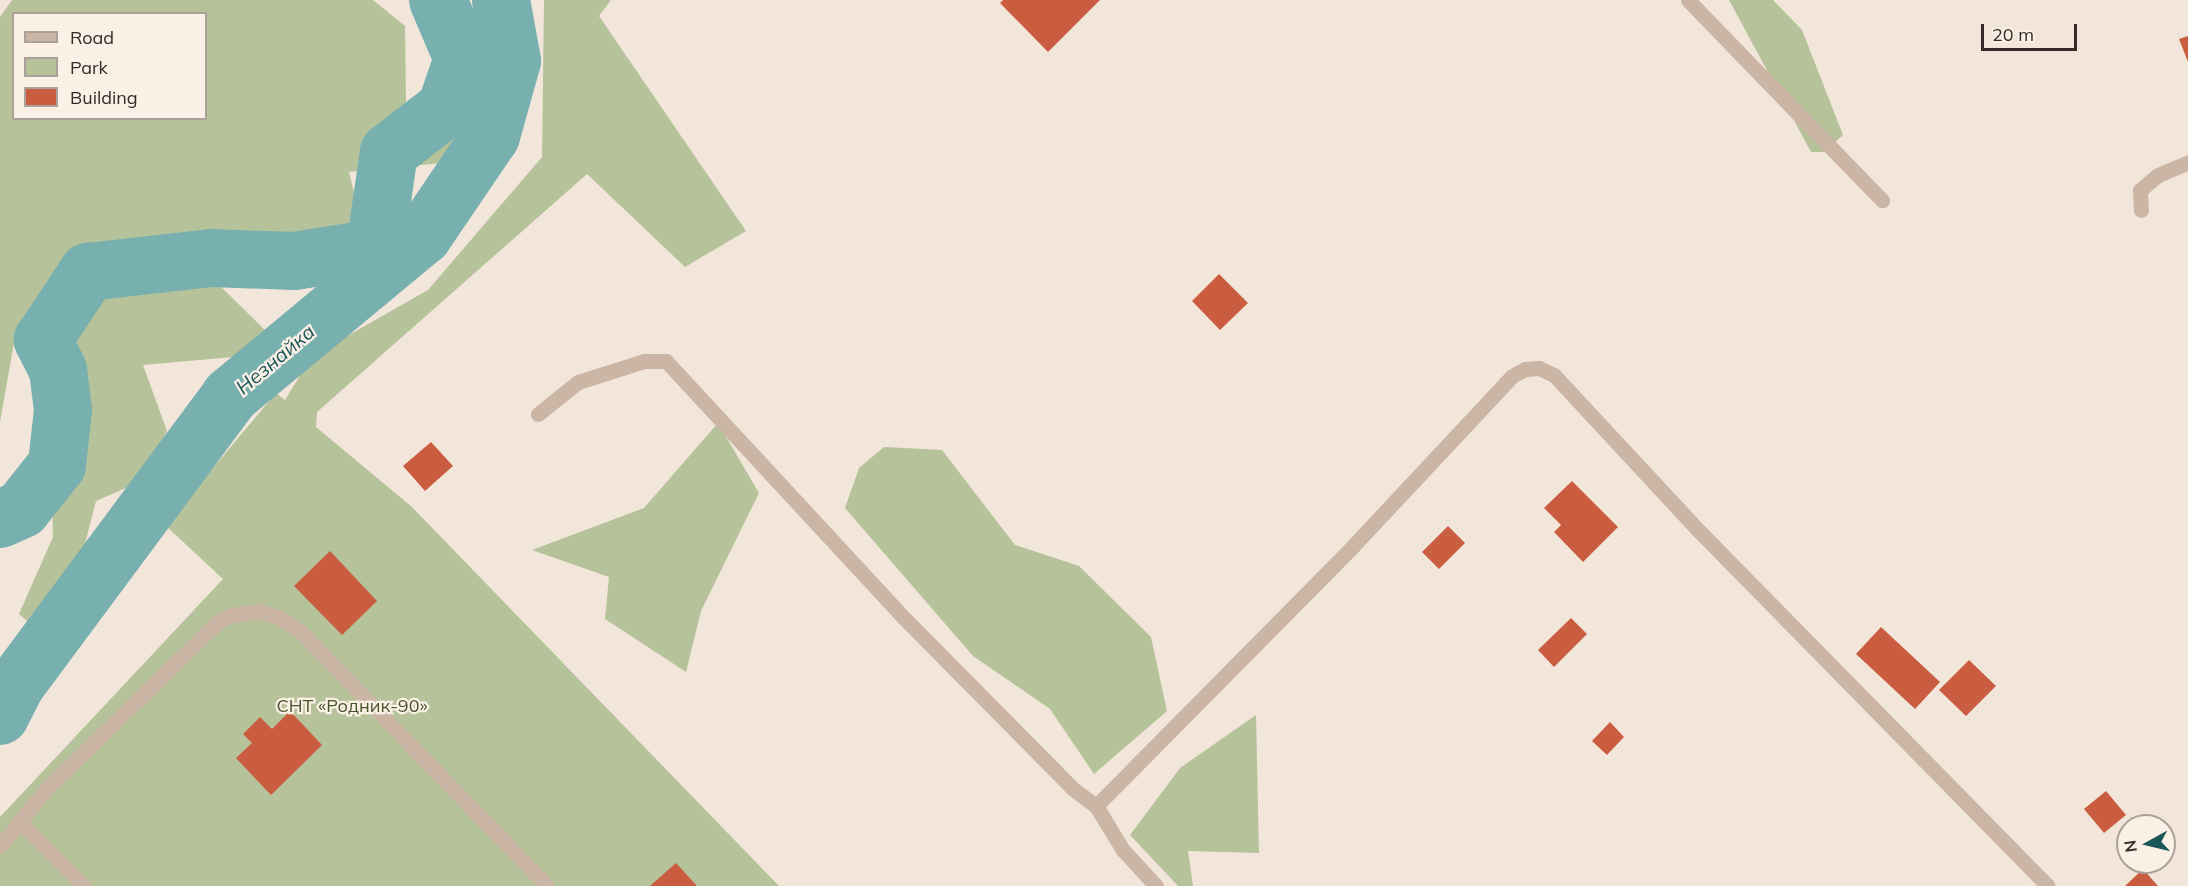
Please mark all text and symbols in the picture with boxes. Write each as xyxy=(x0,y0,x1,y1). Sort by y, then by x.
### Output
legend xyxy=(12,12,207,120)
scale bar xyxy=(1984,12,2080,50)
text: 20 m xyxy=(1992,23,2034,46)
text: Road xyxy=(70,26,114,49)
text: Park xyxy=(70,56,108,79)
text: Building xyxy=(70,86,138,109)
water label: Незнайка xyxy=(231,319,319,399)
park label: СНТ «Родник-90» xyxy=(277,695,427,717)
north arrow xyxy=(2116,814,2176,874)
text: N xyxy=(2119,839,2141,854)

